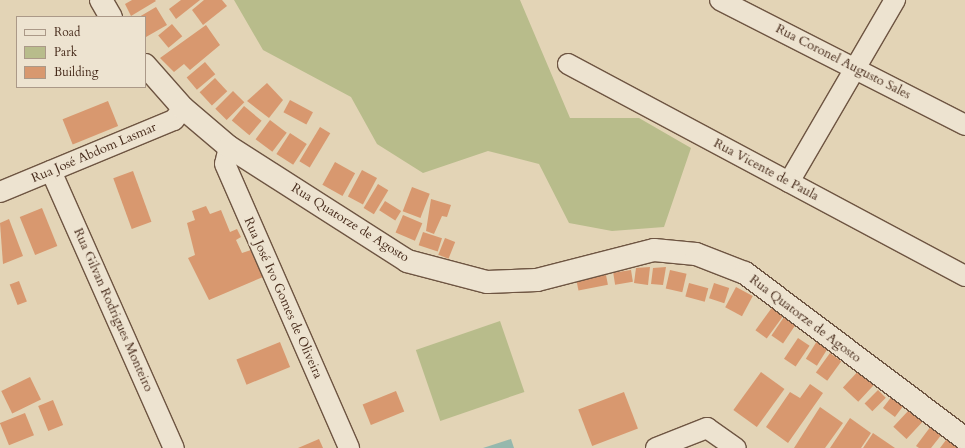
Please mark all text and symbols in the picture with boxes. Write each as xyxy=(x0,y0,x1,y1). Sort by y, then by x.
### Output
legend xyxy=(16,16,146,88)
street label: Rua Coronel Augusto Sales xyxy=(773,21,913,103)
text: Road xyxy=(54,24,80,40)
text: Park xyxy=(54,44,77,60)
text: Building xyxy=(54,64,98,80)
street label: Rua José Abdom Lasmar xyxy=(29,120,159,186)
street label: Rua Vicente de Paula xyxy=(711,136,821,204)
street label: Rua Quatorze de Agosto xyxy=(288,180,412,266)
street label: Rua José Ivo Gomes de Oliveira xyxy=(240,215,326,381)
street label: Rua Gilvan Rodrigues Monteiro xyxy=(70,226,156,394)
street label: Rua Quatorze de Agosto xyxy=(746,272,864,366)

